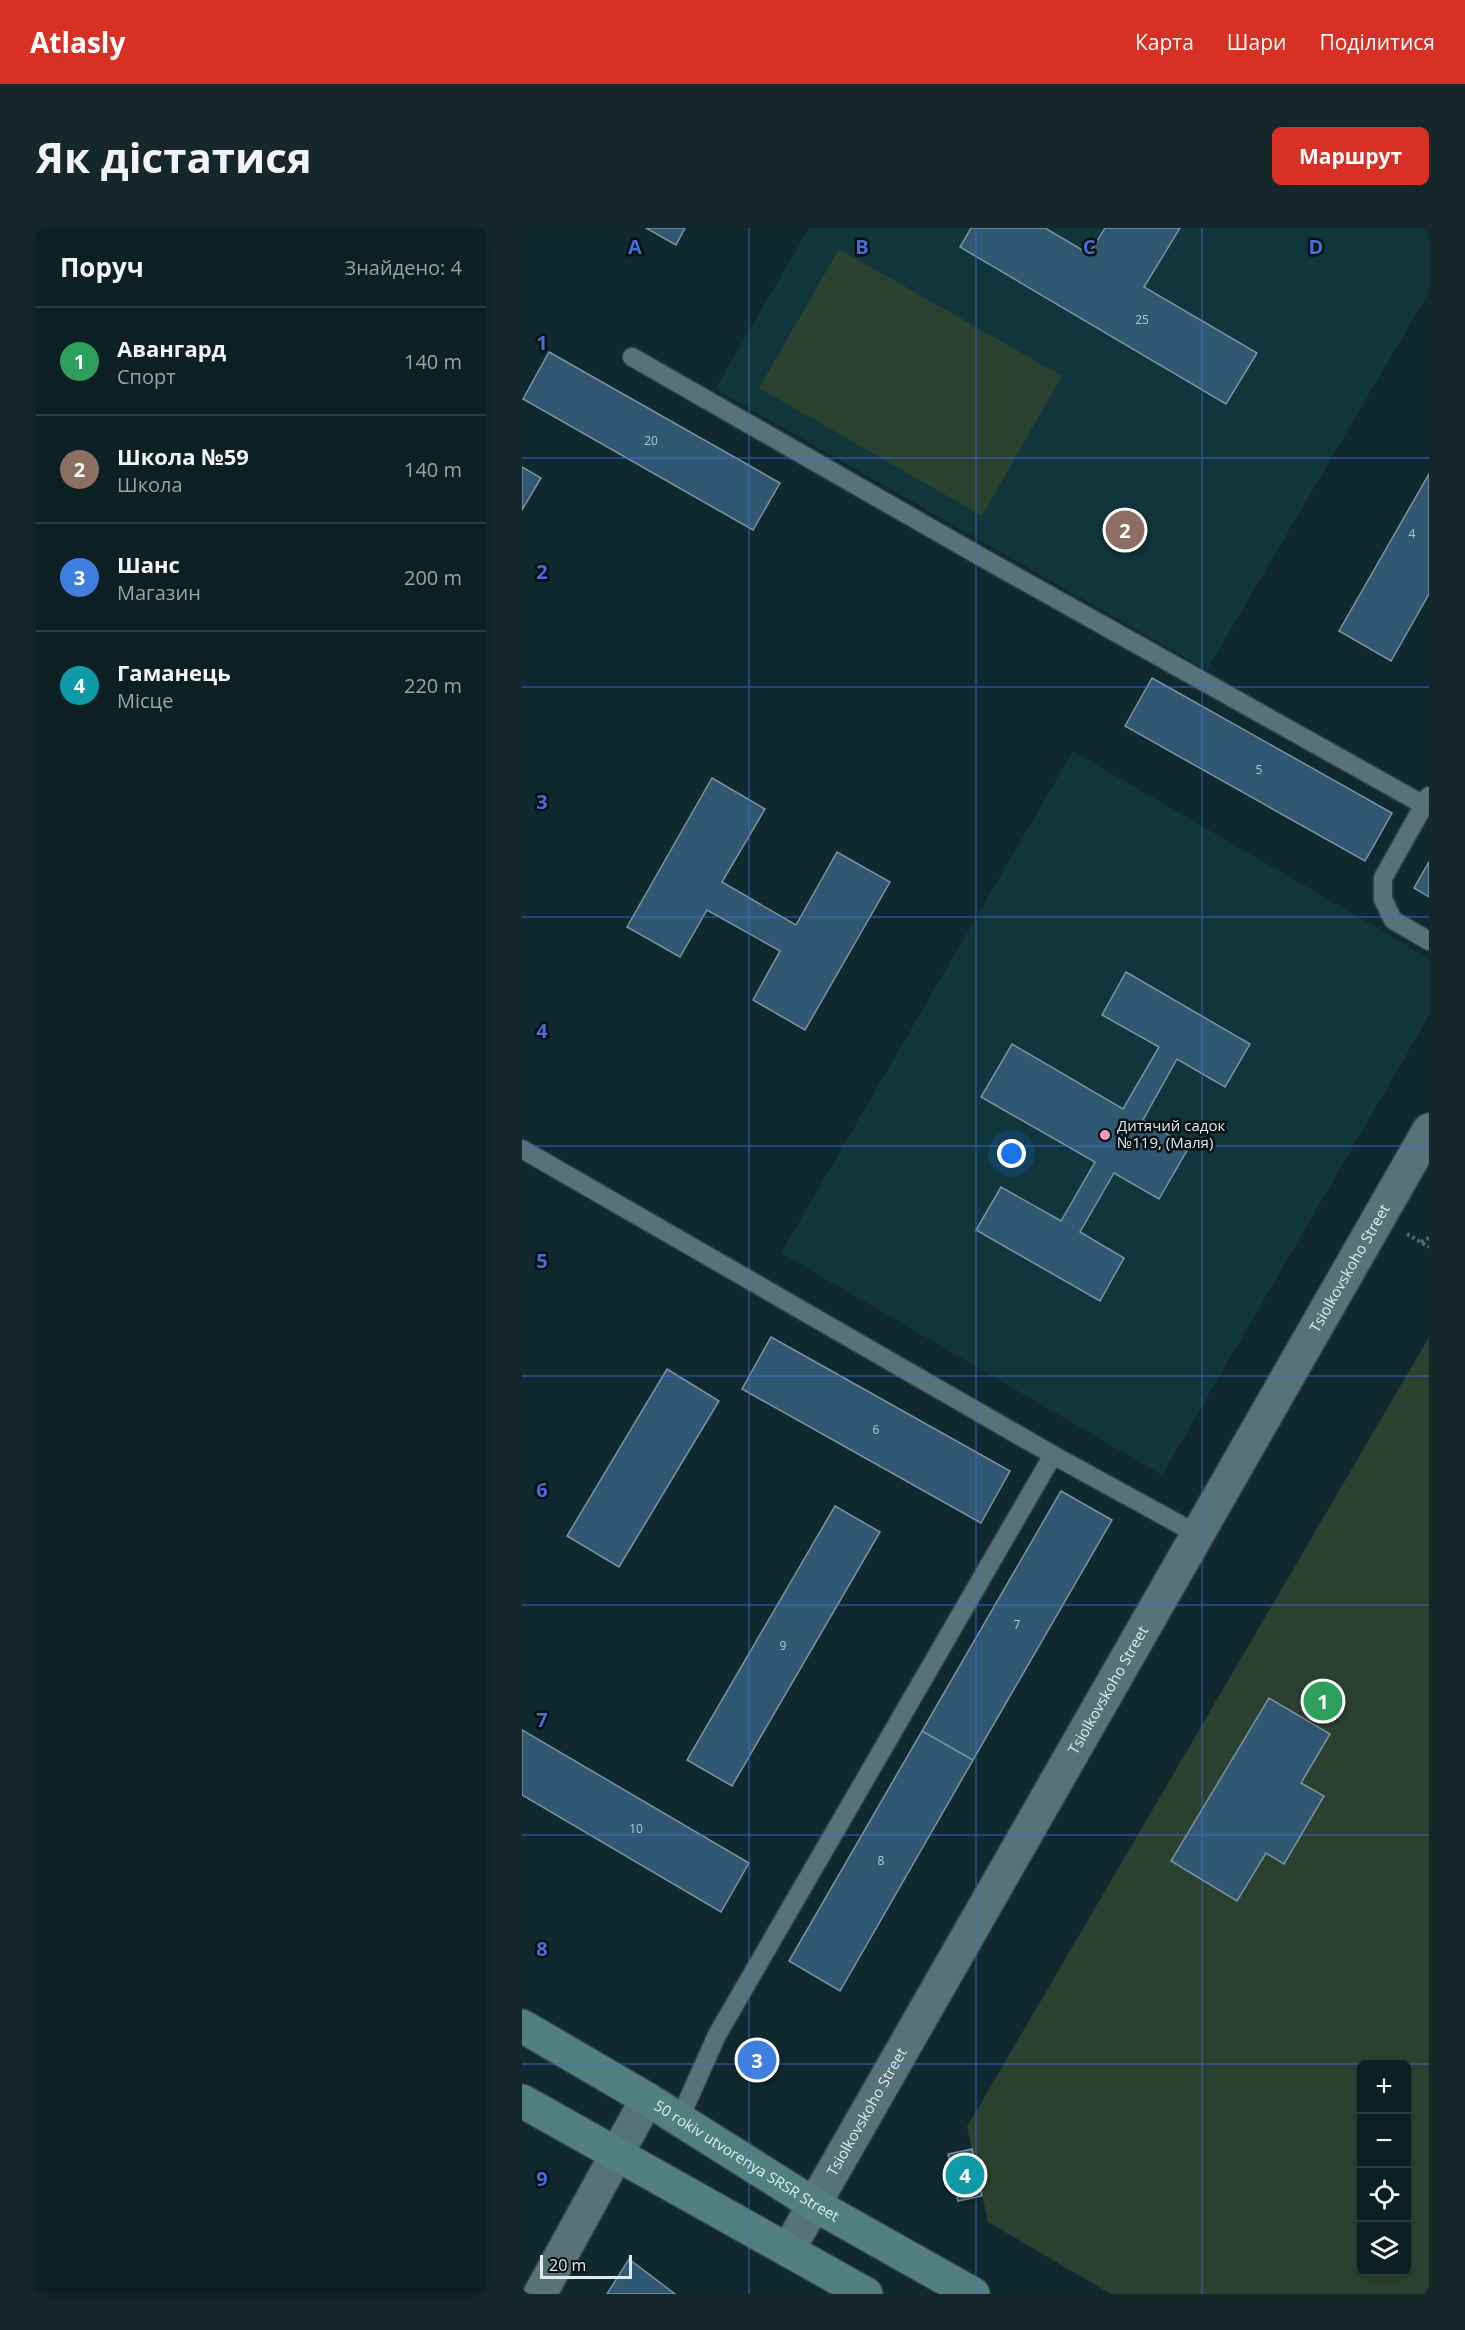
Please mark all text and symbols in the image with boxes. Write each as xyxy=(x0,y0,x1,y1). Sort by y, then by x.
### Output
text: Atlasly xyxy=(30,23,125,61)
text: Карта xyxy=(1135,28,1194,56)
text: Шари xyxy=(1227,28,1286,56)
text: Поділитися xyxy=(1319,28,1435,56)
button: Маршрут xyxy=(1272,127,1429,185)
text: Як дістатися xyxy=(36,128,312,185)
text: A xyxy=(628,233,642,260)
text: B xyxy=(855,233,869,260)
text: C xyxy=(1083,233,1096,260)
text: D xyxy=(1309,233,1323,260)
text: Поруч xyxy=(60,249,144,285)
text: Знайдено: 4 xyxy=(345,254,462,281)
house number: 25 xyxy=(1135,311,1149,328)
text: 1 xyxy=(536,329,548,356)
text: Авангард xyxy=(117,333,226,363)
text: 1 xyxy=(74,348,85,375)
text: 140 m xyxy=(404,348,462,375)
text: Спорт xyxy=(117,363,176,390)
house number: 20 xyxy=(644,432,658,449)
text: Школа №59 xyxy=(117,441,249,471)
text: 2 xyxy=(74,456,85,483)
text: 140 m xyxy=(404,456,462,483)
text: Школа xyxy=(117,471,183,498)
pin: 2 xyxy=(1106,508,1144,552)
house number: 4 xyxy=(1409,525,1416,542)
text: Шанс xyxy=(117,549,180,579)
text: 2 xyxy=(536,558,548,585)
text: 3 xyxy=(74,564,85,591)
text: 200 m xyxy=(404,564,462,591)
text: Магазин xyxy=(117,579,201,606)
text: Гаманець xyxy=(117,657,231,687)
text: 4 xyxy=(74,672,85,699)
text: 220 m xyxy=(404,672,462,699)
text: Місце xyxy=(117,687,173,714)
house number: 5 xyxy=(1256,761,1263,778)
text: 3 xyxy=(536,788,548,815)
text: 4 xyxy=(536,1017,548,1044)
place label: Дитячий садок №119, (Маля) xyxy=(1117,1115,1225,1152)
marker: Дитячий садок №119, (Маля) xyxy=(1098,1128,1112,1142)
your location xyxy=(997,1139,1026,1168)
street label: Tsiolkovskoho Street xyxy=(1304,1200,1394,1336)
text: 5 xyxy=(536,1247,548,1274)
house number: 6 xyxy=(873,1421,880,1438)
text: 6 xyxy=(536,1476,548,1503)
house number: 7 xyxy=(1014,1616,1021,1633)
street label: Tsiolkovskoho Street xyxy=(1063,1622,1152,1757)
house number: 9 xyxy=(780,1637,787,1654)
pin: 1 xyxy=(1304,1678,1342,1724)
text: 7 xyxy=(536,1706,548,1733)
house number: 10 xyxy=(629,1820,643,1837)
house number: 8 xyxy=(878,1852,885,1869)
text: 8 xyxy=(536,1935,548,1962)
pin: 3 xyxy=(738,2038,776,2082)
street label: Tsiolkovskoho Street xyxy=(822,2044,911,2179)
map controls xyxy=(1357,2060,1411,2276)
button: + xyxy=(1357,2060,1411,2114)
street label: 50 rokiv utvorenya SRSR Street xyxy=(651,2095,843,2226)
button: − xyxy=(1357,2114,1411,2168)
pin: 4 xyxy=(946,2152,984,2198)
text: 9 xyxy=(536,2165,548,2192)
button: locate xyxy=(1357,2168,1411,2222)
button: layers xyxy=(1357,2222,1411,2276)
scale bar xyxy=(540,2252,632,2280)
text: 20 m xyxy=(549,2254,586,2276)

